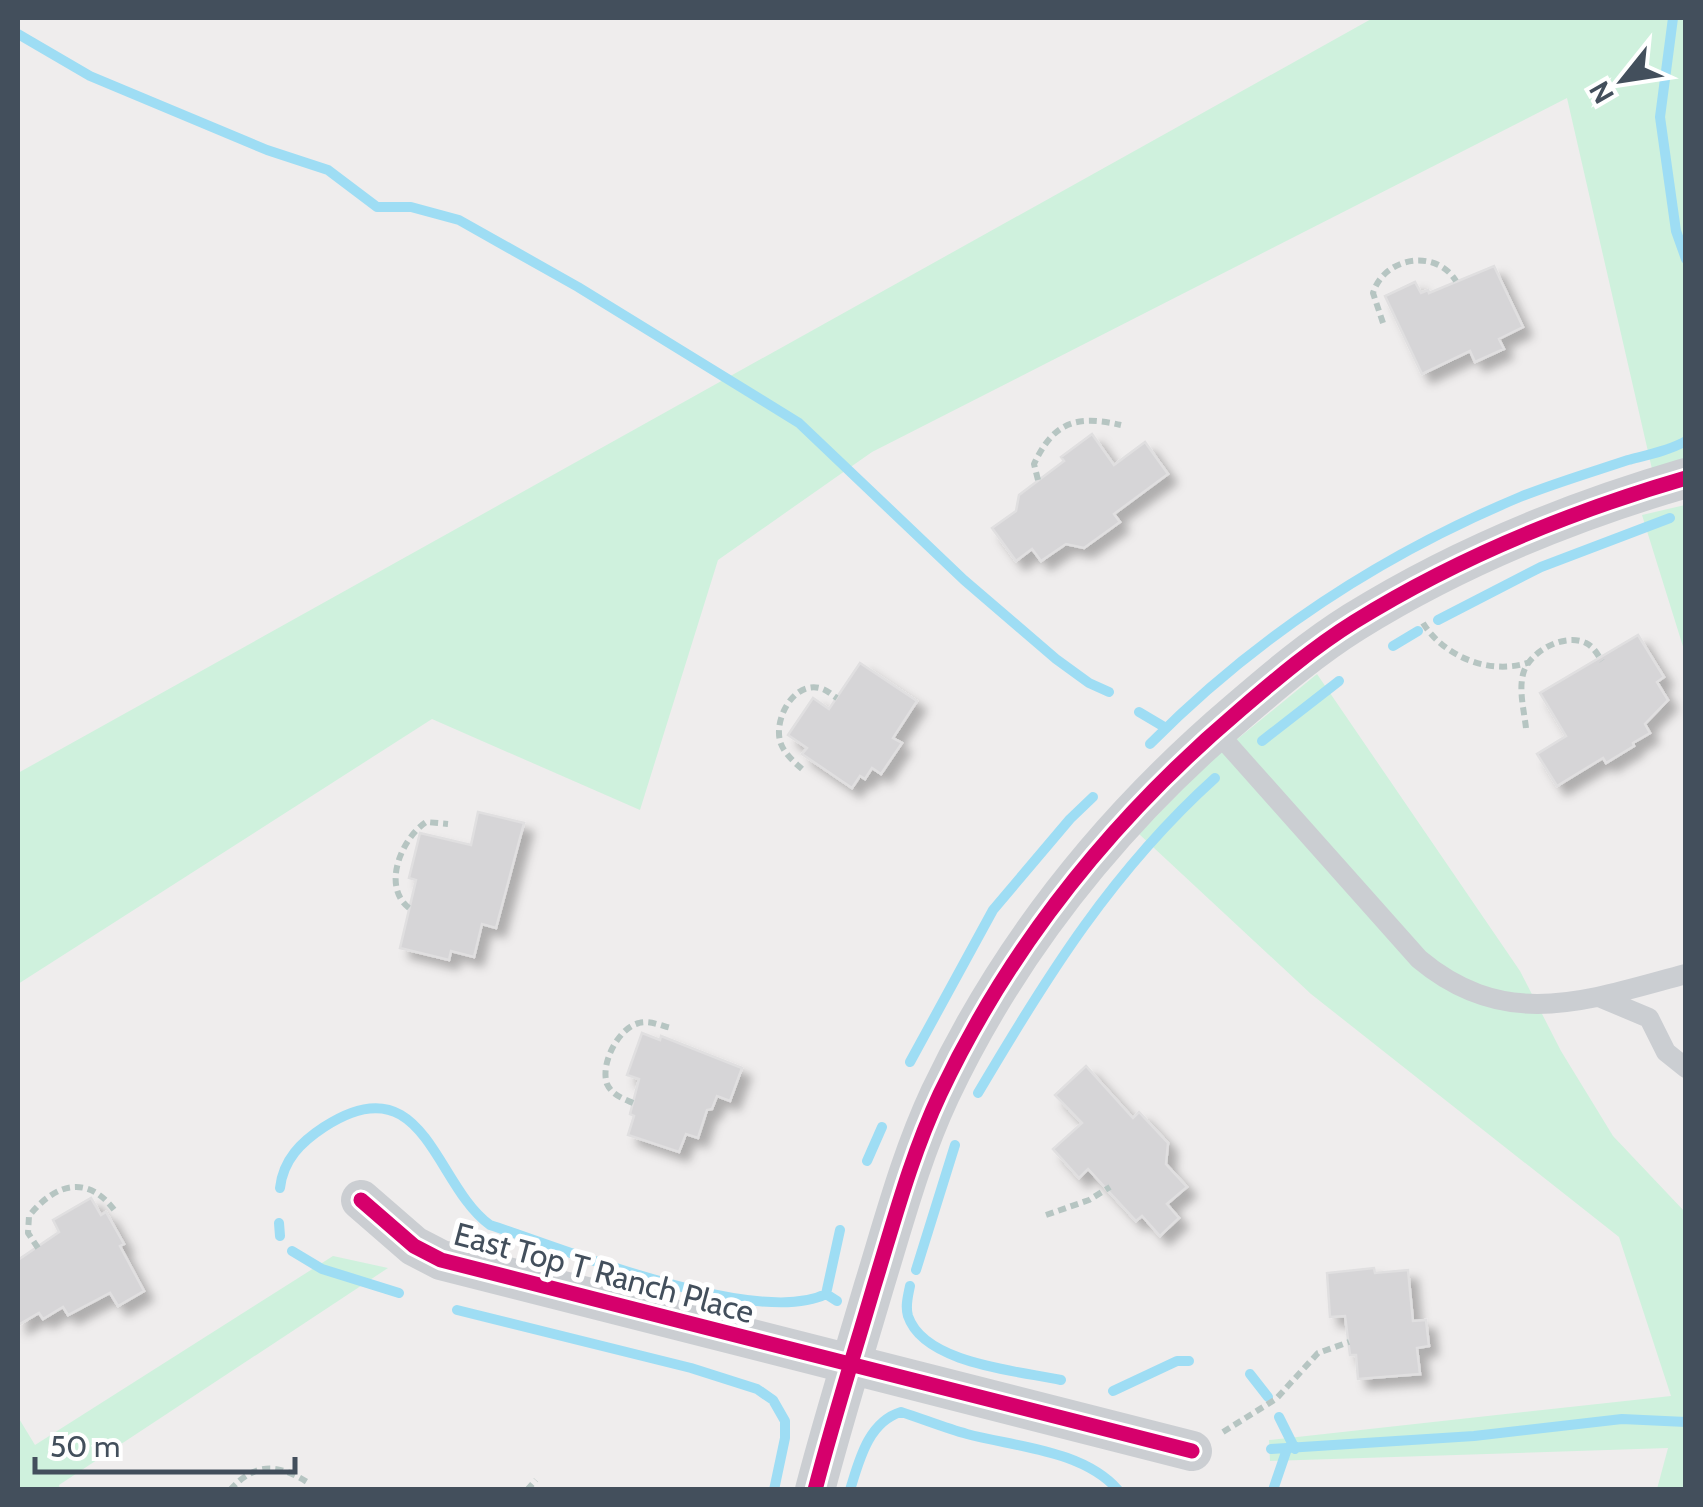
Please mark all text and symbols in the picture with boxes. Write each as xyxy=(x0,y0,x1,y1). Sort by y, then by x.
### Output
north arrow xyxy=(1573,30,1673,130)
text: N xyxy=(1582,75,1621,110)
street label: East Top T Ranch Place xyxy=(450,1214,758,1331)
scale bar xyxy=(35,1412,295,1474)
text: 50 m xyxy=(50,1428,120,1465)

